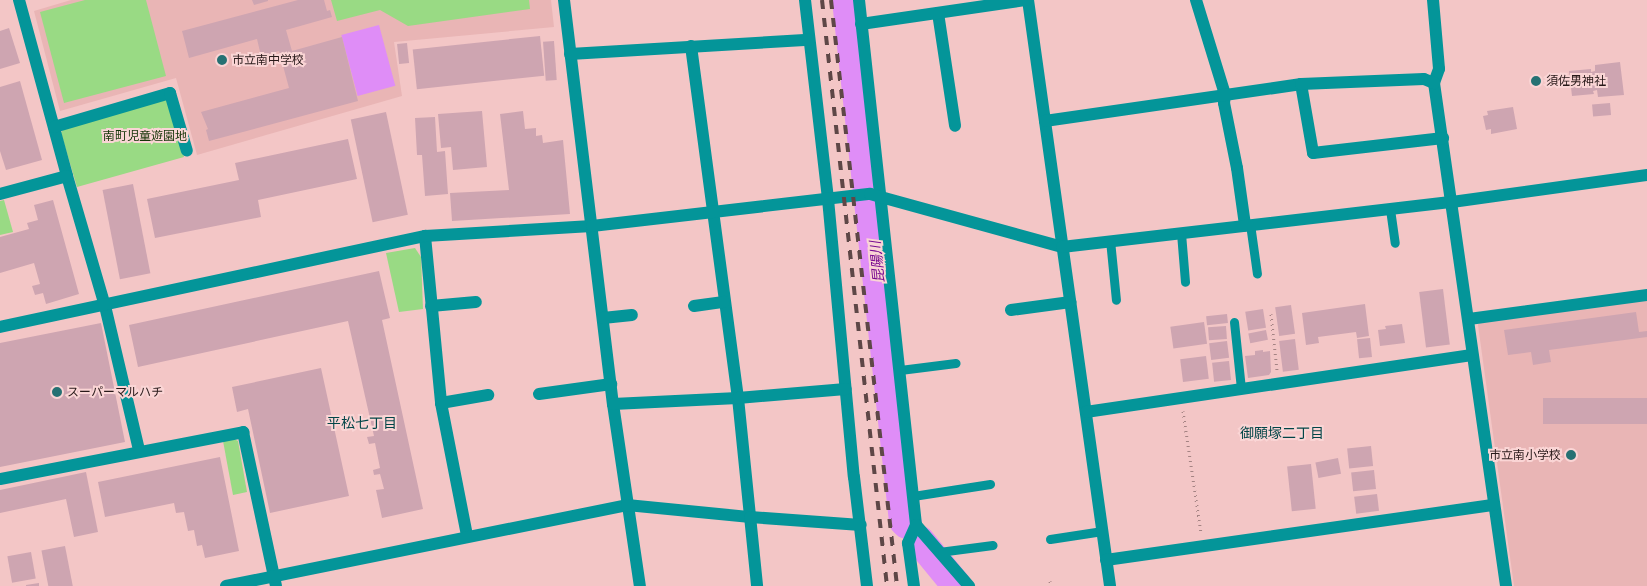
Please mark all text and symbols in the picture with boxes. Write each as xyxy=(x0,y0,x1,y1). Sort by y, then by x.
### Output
place label: 市立南中学校 xyxy=(232,53,304,67)
marker: 市立南中学校 xyxy=(216,54,228,66)
place label: 須佐男神社 xyxy=(1546,74,1606,88)
marker: 須佐男神社 xyxy=(1530,75,1542,87)
park label: 南町児童遊園地 xyxy=(103,129,187,143)
water label: 昆陽川 xyxy=(866,240,888,284)
place label: スーパーマルハチ xyxy=(67,385,163,399)
marker: スーパーマルハチ xyxy=(51,386,63,398)
district label: 平松七丁目 xyxy=(327,415,397,431)
district label: 御願塚二丁目 xyxy=(1240,425,1324,441)
place label: 市立南小学校 xyxy=(1489,448,1561,462)
marker: 市立南小学校 xyxy=(1565,449,1577,461)

